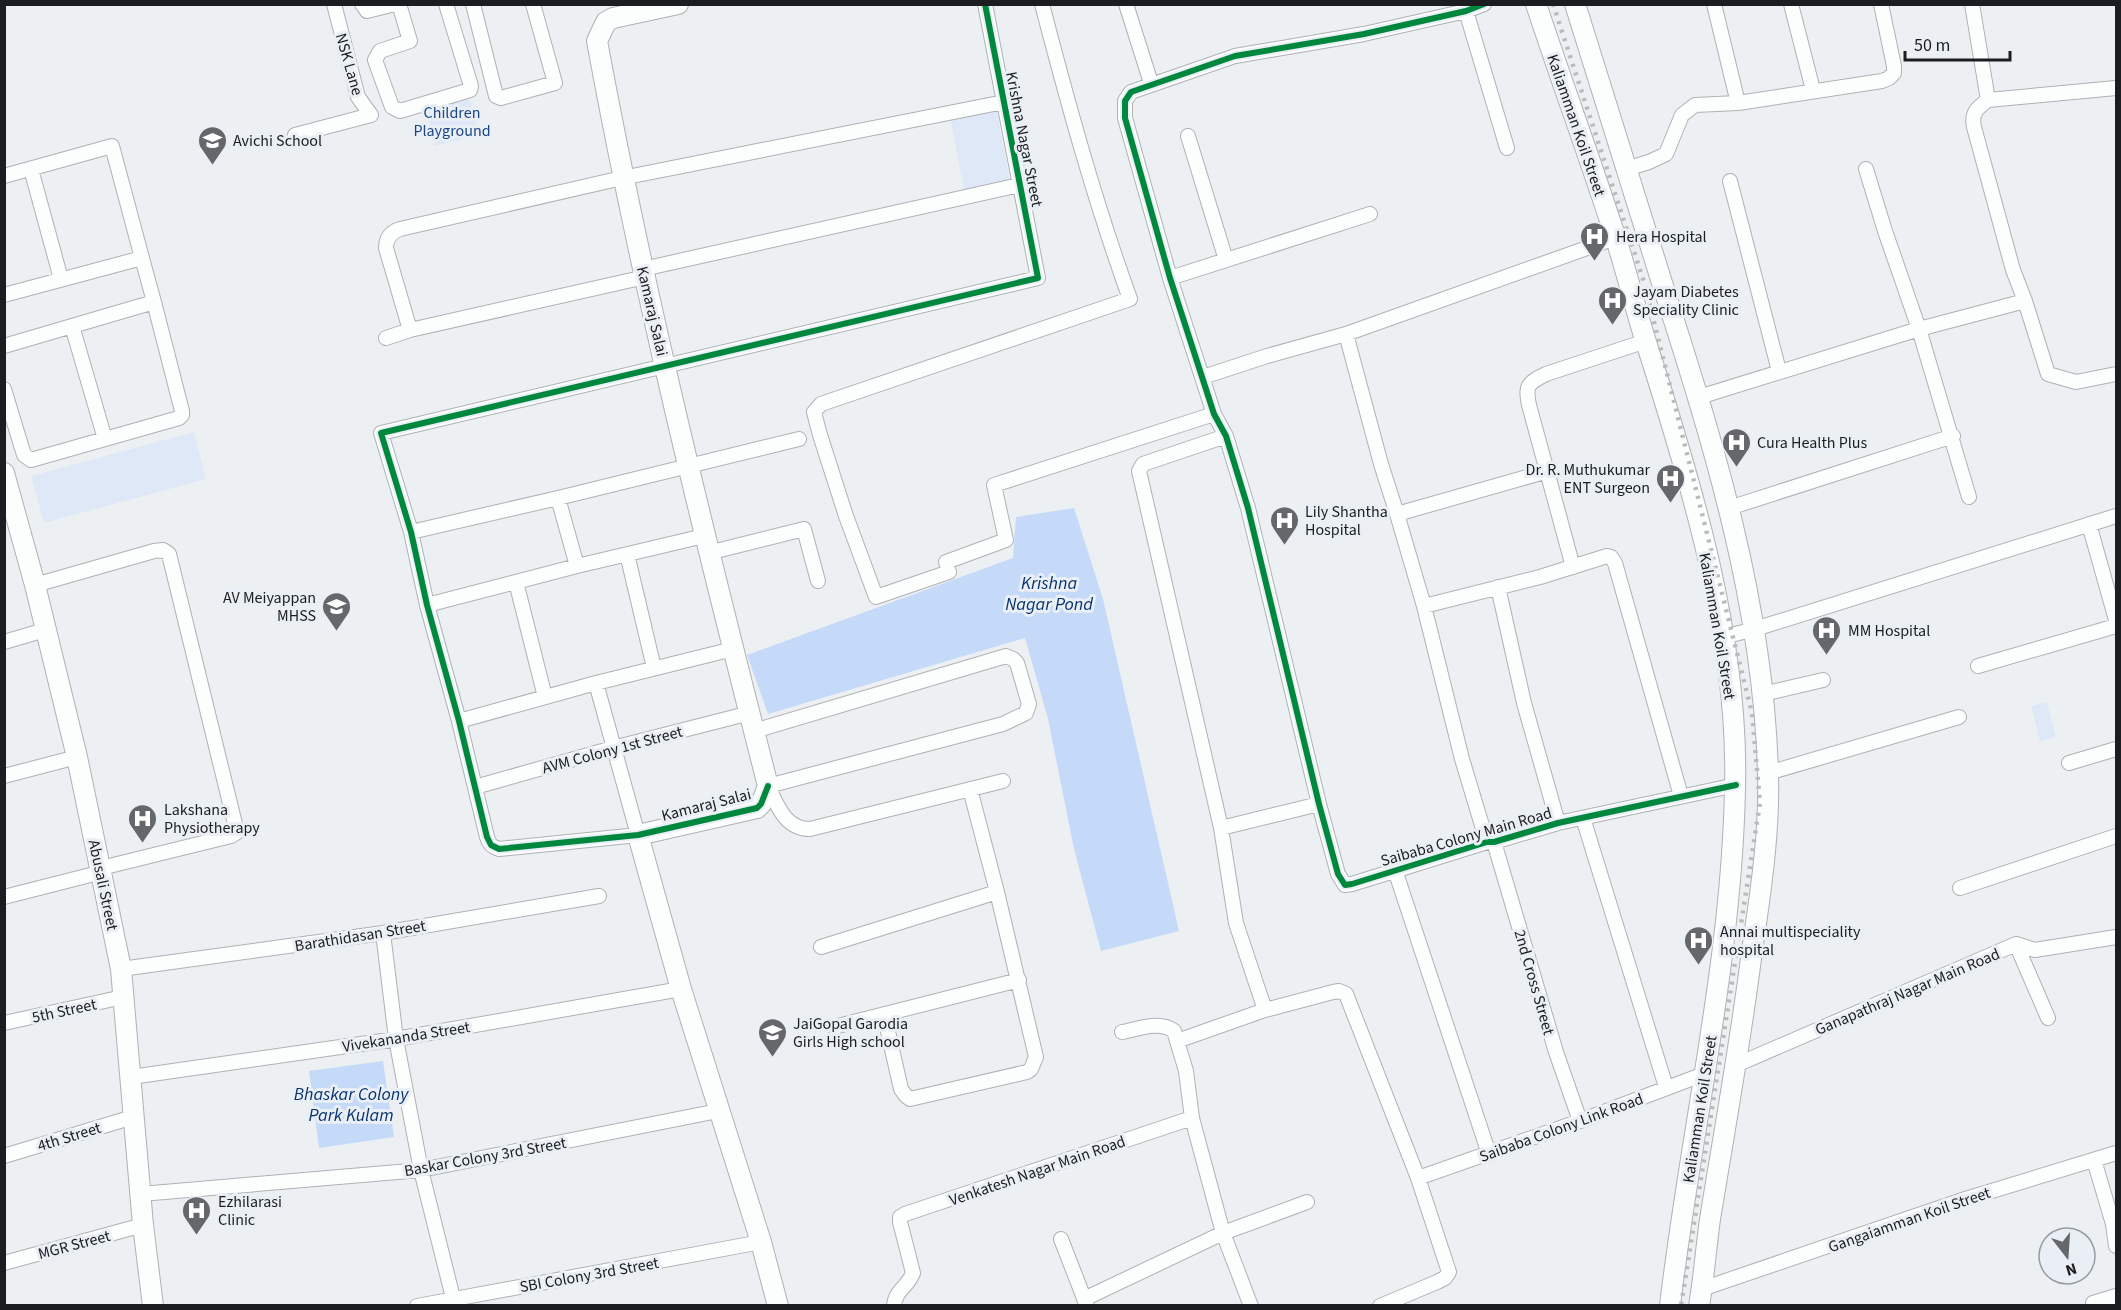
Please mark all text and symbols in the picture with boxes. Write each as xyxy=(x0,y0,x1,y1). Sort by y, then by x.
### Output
scale bar xyxy=(1905,24,2010,62)
street label: NSK Lane xyxy=(330,31,368,98)
text: 50 m xyxy=(1914,33,1950,58)
street label: Kaliamman Koil Street xyxy=(1541,51,1611,200)
street label: Krishna Nagar Street xyxy=(1000,70,1048,209)
park label: Children Playground xyxy=(413,102,491,142)
school or university icon: Avichi School xyxy=(196,124,228,166)
place label: Avichi School xyxy=(233,130,322,152)
hospital icon: Hera Hospital xyxy=(1579,220,1611,262)
place label: Hera Hospital xyxy=(1616,226,1707,248)
street label: Kamaraj Salai xyxy=(631,264,673,358)
place label: Jayam Diabetes Speciality Clinic xyxy=(1633,281,1739,321)
hospital icon: Jayam Diabetes Speciality Clinic xyxy=(1596,284,1628,326)
hospital icon: Cura Health Plus xyxy=(1720,426,1752,468)
place label: Cura Health Plus xyxy=(1757,432,1868,454)
place label: Dr. R. Muthukumar ENT Surgeon xyxy=(1526,459,1650,499)
hospital icon: Dr. R. Muthukumar ENT Surgeon xyxy=(1655,462,1687,504)
place label: Lily Shantha Hospital xyxy=(1305,501,1388,541)
hospital icon: Lily Shantha Hospital xyxy=(1268,504,1300,546)
street label: Kaliamman Koil Street xyxy=(1693,551,1741,702)
water label: Krishna Nagar Pond xyxy=(1005,571,1093,617)
place label: AV Meiyappan MHSS xyxy=(223,587,316,627)
school or university icon: AV Meiyappan MHSS xyxy=(321,590,353,632)
hospital icon: MM Hospital xyxy=(1811,614,1843,656)
place label: MM Hospital xyxy=(1848,620,1930,642)
street label: AVM Colony 1st Street xyxy=(540,720,685,779)
street label: Kamaraj Salai xyxy=(659,783,753,827)
place label: Lakshana Physiotherapy xyxy=(164,799,260,839)
hospital icon: Lakshana Physiotherapy xyxy=(127,802,159,844)
street label: Saibaba Colony Main Road xyxy=(1378,802,1554,872)
street label: Abusali Street xyxy=(83,838,124,933)
street label: Barathidasan Street xyxy=(293,915,428,957)
place label: Annai multispeciality hospital xyxy=(1720,921,1861,961)
hospital icon: Annai multispeciality hospital xyxy=(1683,924,1715,966)
street label: 2nd Cross Street xyxy=(1508,927,1560,1038)
street label: Ganapathraj Nagar Main Road xyxy=(1812,943,2003,1041)
street label: 5th Street xyxy=(30,993,99,1029)
place label: JaiGopal Garodia Girls High school xyxy=(793,1013,908,1053)
street label: Vivekananda Street xyxy=(341,1016,472,1058)
school or university icon: JaiGopal Garodia Girls High school xyxy=(756,1016,788,1058)
street label: Kaliamman Koil Street xyxy=(1677,1033,1723,1184)
water label: Bhaskar Colony Park Kulam xyxy=(294,1082,409,1128)
street label: Saibaba Colony Link Road xyxy=(1476,1088,1646,1168)
street label: 4th Street xyxy=(35,1117,104,1157)
street label: Venkatesh Nagar Main Road xyxy=(946,1130,1128,1211)
street label: Baskar Colony 3rd Street xyxy=(402,1132,569,1182)
street label: Gangaiamman Koil Street xyxy=(1825,1182,1994,1258)
place label: Ezhilarasi Clinic xyxy=(218,1191,282,1231)
hospital icon: Ezhilarasi Clinic xyxy=(181,1194,213,1236)
street label: MGR Street xyxy=(36,1225,113,1265)
north arrow xyxy=(2037,1226,2097,1286)
street label: SBI Colony 3rd Street xyxy=(518,1252,661,1298)
text: N xyxy=(2063,1257,2079,1281)

